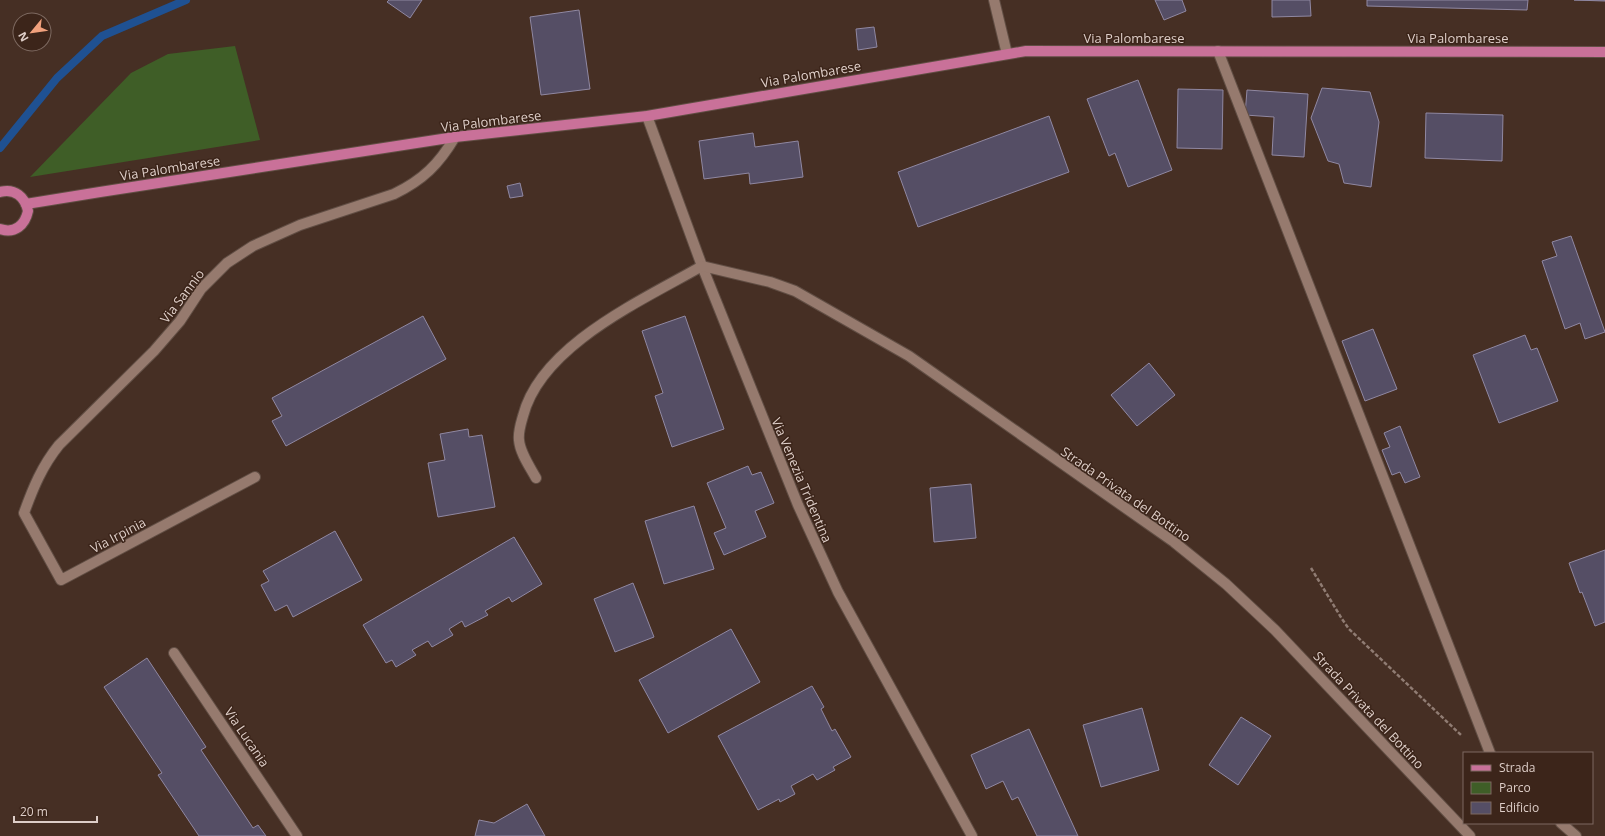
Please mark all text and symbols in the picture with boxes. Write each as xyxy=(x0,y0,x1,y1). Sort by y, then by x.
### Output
north arrow xyxy=(12,12,52,52)
street label: Via Palombarese xyxy=(1083,29,1185,47)
street label: Via Palombarese xyxy=(1407,29,1509,47)
text: N xyxy=(14,30,32,45)
street label: Via Palombarese xyxy=(760,56,862,92)
street label: Via Palombarese xyxy=(440,106,542,136)
street label: Via Palombarese xyxy=(119,151,221,185)
street label: Via Sannio xyxy=(156,265,208,327)
street label: Via Venezia Tridentina xyxy=(768,415,836,545)
street label: Strada Privata del Bottino xyxy=(1057,442,1195,546)
street label: Via Irpinia xyxy=(87,513,149,557)
street label: Strada Privata del Bottino xyxy=(1310,647,1428,773)
street label: Via Lucania xyxy=(220,704,274,770)
legend xyxy=(1463,752,1593,824)
text: Strada xyxy=(1499,759,1535,776)
text: Parco xyxy=(1499,779,1531,796)
scale bar xyxy=(14,798,97,824)
text: Edificio xyxy=(1499,799,1539,816)
text: 20 m xyxy=(20,803,48,820)

